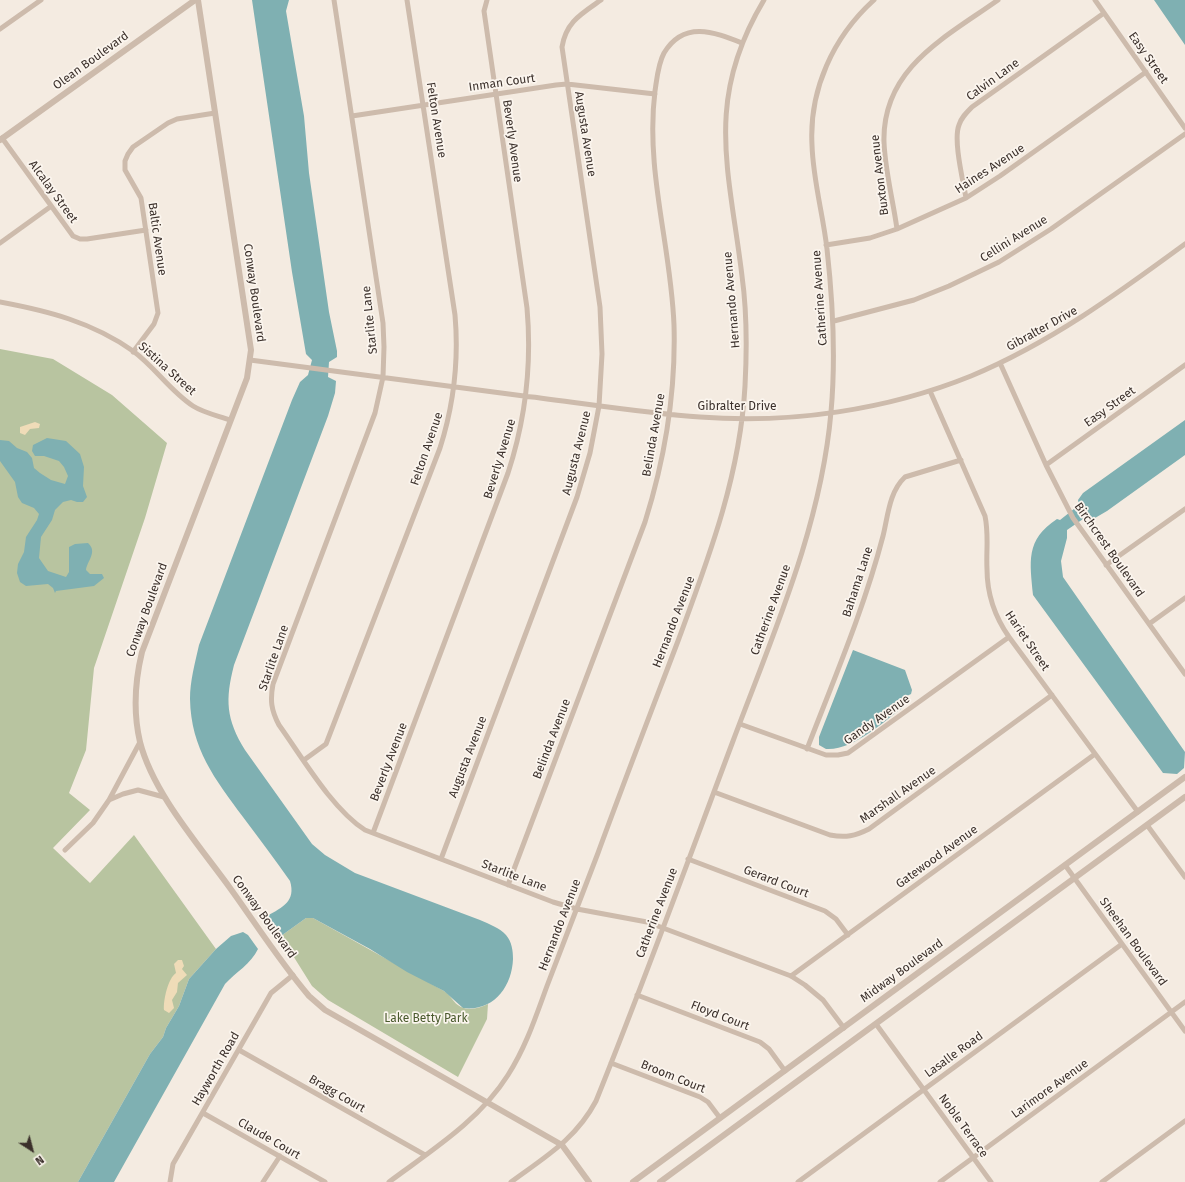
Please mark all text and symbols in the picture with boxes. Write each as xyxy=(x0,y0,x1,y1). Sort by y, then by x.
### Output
street label: Olean Boulevard xyxy=(50,29,132,93)
street label: Easy Street xyxy=(1125,29,1171,87)
street label: Calvin Lane xyxy=(964,56,1022,104)
street label: Inman Court xyxy=(468,71,536,95)
street label: Felton Avenue xyxy=(423,81,449,159)
street label: Augusta Avenue xyxy=(571,90,599,178)
street label: Beverly Avenue xyxy=(499,99,525,183)
street label: Buxton Avenue xyxy=(868,134,892,216)
street label: Haines Avenue xyxy=(952,141,1028,197)
street label: Alcalay Street xyxy=(25,158,81,226)
street label: Baltic Avenue xyxy=(145,202,169,276)
street label: Cellini Avenue xyxy=(978,213,1050,265)
street label: Conway Boulevard xyxy=(240,243,268,343)
street label: Catherine Avenue xyxy=(809,250,831,346)
street label: Hernando Avenue xyxy=(721,251,743,349)
street label: Starlite Lane xyxy=(359,285,381,355)
street label: Gibralter Drive xyxy=(1004,304,1080,354)
street label: Sistina Street xyxy=(135,339,199,399)
street label: Easy Street xyxy=(1082,384,1138,430)
street label: Belinda Avenue xyxy=(640,392,668,478)
street label: Gibralter Drive xyxy=(698,400,776,414)
street label: Augusta Avenue xyxy=(560,409,594,497)
street label: Felton Avenue xyxy=(408,410,446,488)
street label: Beverly Avenue xyxy=(481,417,519,501)
street label: Birchcrest Boulevard xyxy=(1071,500,1147,600)
street label: Bahama Lane xyxy=(840,545,876,619)
street label: Conway Boulevard xyxy=(123,561,171,659)
street label: Catherine Avenue xyxy=(748,563,794,657)
street label: Hernando Avenue xyxy=(650,574,698,670)
street label: Hariet Street xyxy=(1002,608,1052,674)
street label: Starlite Lane xyxy=(256,623,292,693)
street label: Gandy Avenue xyxy=(841,692,913,748)
street label: Belinda Avenue xyxy=(530,697,574,781)
street label: Augusta Avenue xyxy=(446,714,490,800)
street label: Beverly Avenue xyxy=(367,721,411,803)
street label: Marshall Avenue xyxy=(857,763,939,827)
street label: Gatewood Avenue xyxy=(893,822,981,892)
street label: Starlite Lane xyxy=(479,857,549,895)
street label: Gerard Court xyxy=(741,863,811,901)
street label: Catherine Avenue xyxy=(633,866,681,960)
street label: Conway Boulevard xyxy=(229,873,299,961)
street label: Hernando Avenue xyxy=(536,877,584,973)
street label: Sheehan Boulevard xyxy=(1096,895,1170,989)
street label: Midway Boulevard xyxy=(858,936,946,1006)
street label: Floyd Court xyxy=(689,998,751,1034)
park label: Lake Betty Park xyxy=(384,1012,468,1026)
street label: Lasalle Road xyxy=(922,1029,986,1081)
street label: Hayworth Road xyxy=(189,1030,243,1108)
street label: Larimore Avenue xyxy=(1009,1056,1091,1122)
street label: Broom Court xyxy=(639,1057,707,1097)
street label: Bragg Court xyxy=(306,1072,368,1116)
street label: Noble Terrace xyxy=(935,1091,991,1161)
street label: Claude Court xyxy=(235,1115,303,1163)
north arrow xyxy=(12,1130,52,1170)
text: N xyxy=(33,1153,46,1168)

